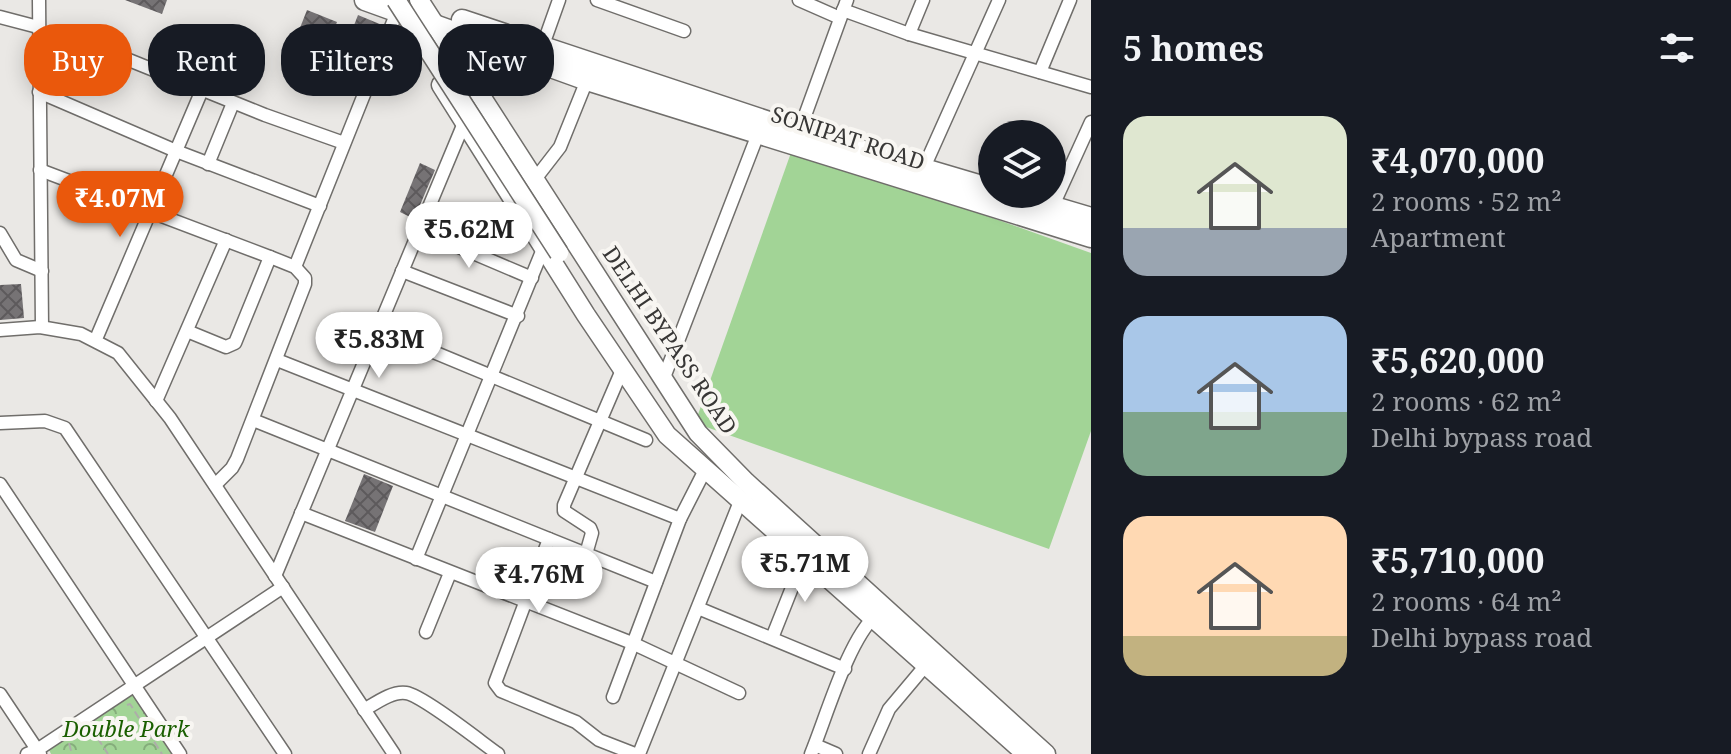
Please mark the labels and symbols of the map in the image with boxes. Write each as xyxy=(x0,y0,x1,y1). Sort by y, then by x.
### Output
street label: SONIPAT ROAD xyxy=(768,98,929,176)
pin: ₹4.07M xyxy=(55,171,185,239)
pin: ₹5.62M xyxy=(404,202,534,270)
street label: DELHI BYPASS ROAD xyxy=(597,240,745,439)
pin: ₹5.83M xyxy=(314,312,444,380)
pin: ₹5.71M xyxy=(740,536,870,604)
pin: ₹4.76M xyxy=(474,547,604,615)
park label: Double Park xyxy=(62,713,191,743)

